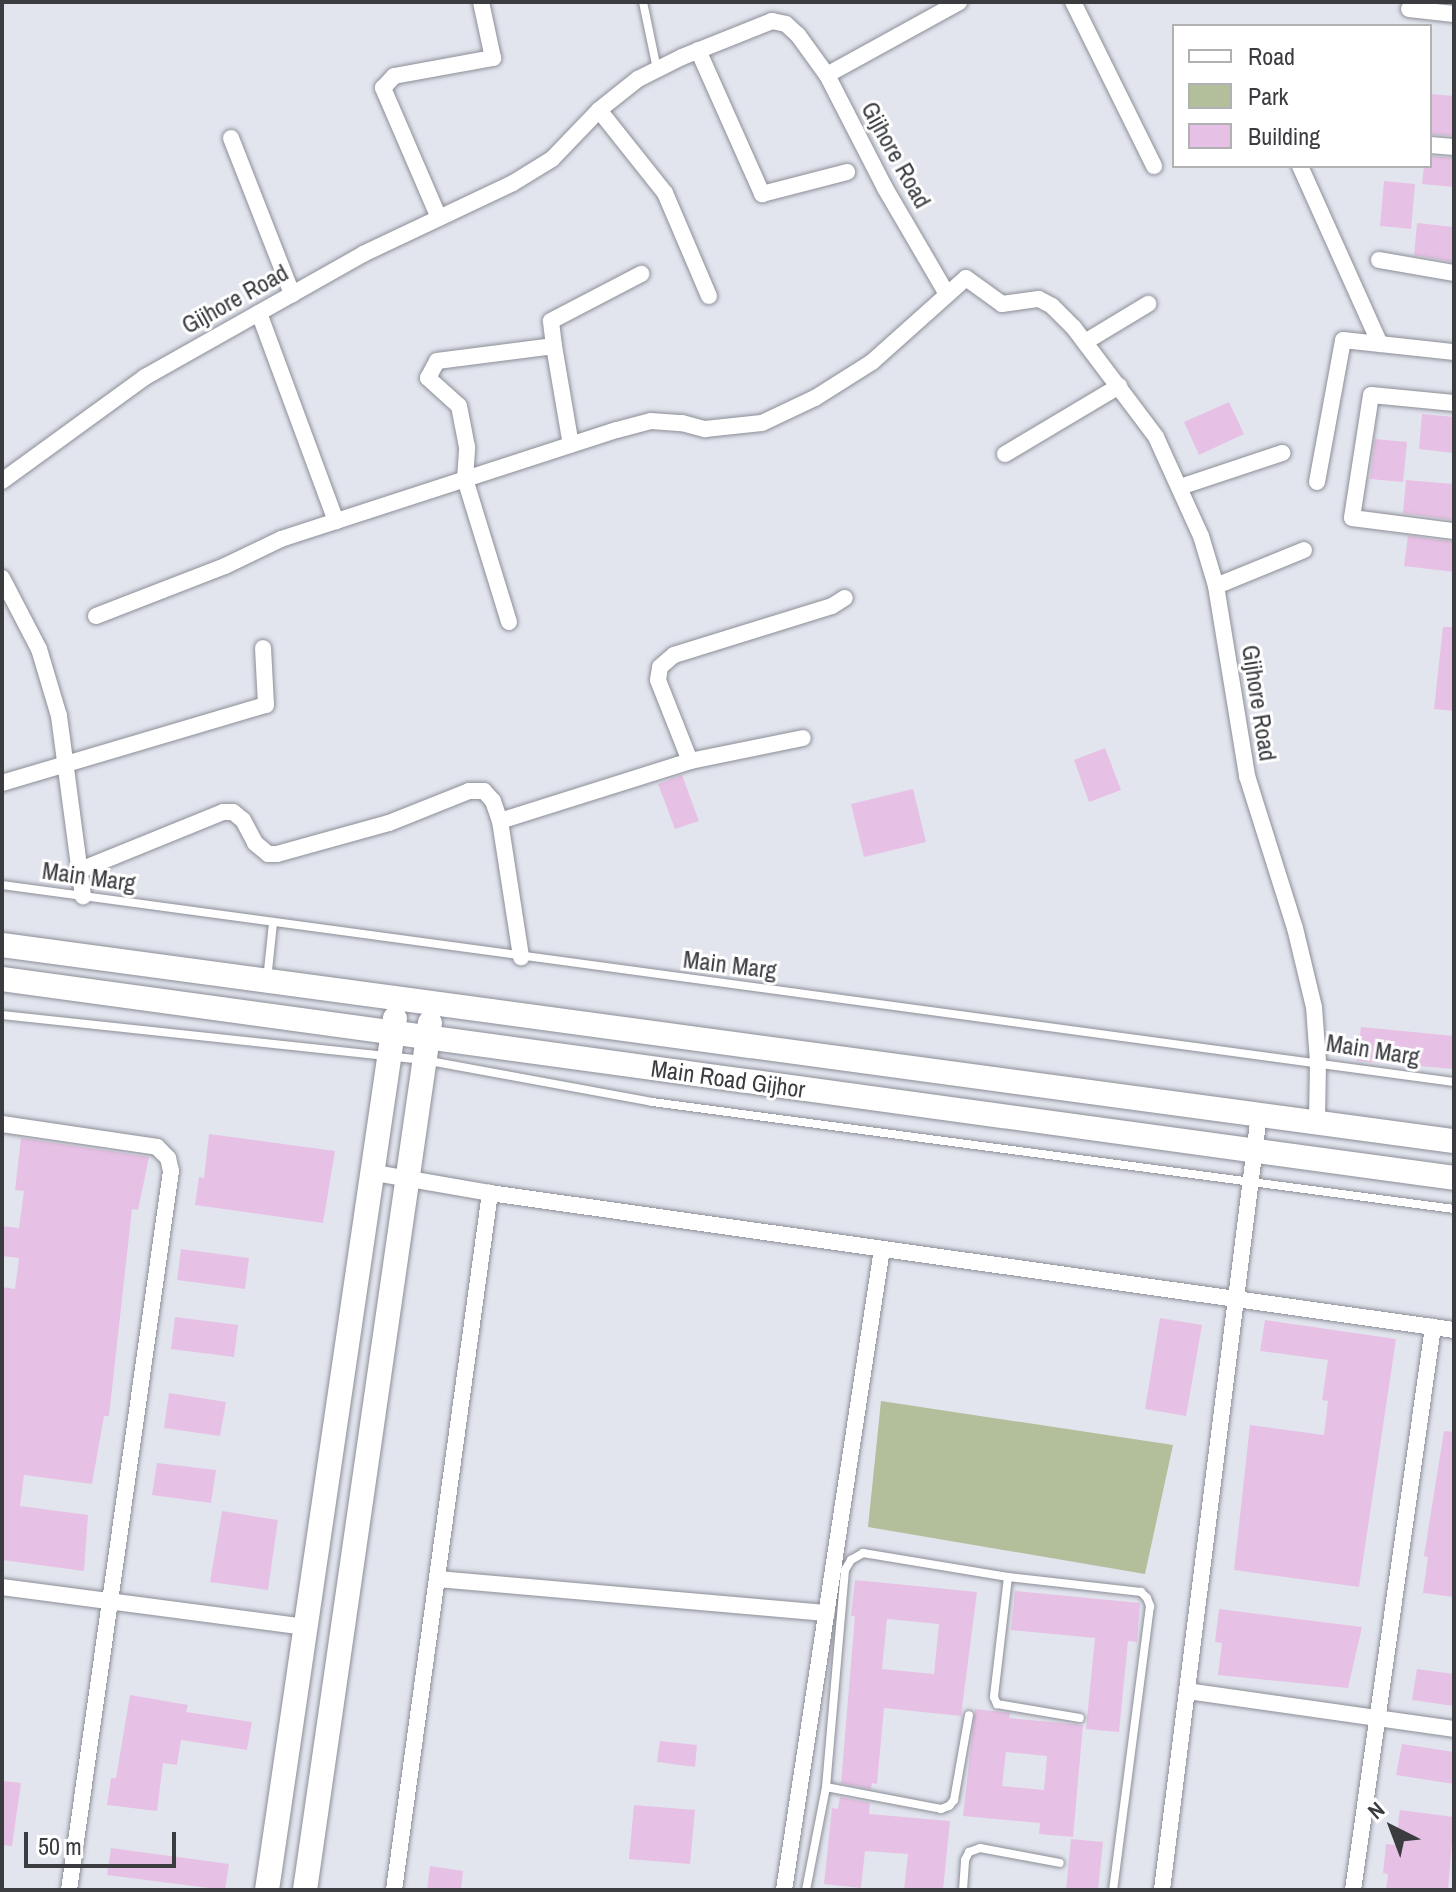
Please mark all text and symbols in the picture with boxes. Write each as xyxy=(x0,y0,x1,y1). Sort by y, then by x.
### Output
legend xyxy=(1172,24,1432,168)
text: Road xyxy=(1248,40,1295,72)
text: Park xyxy=(1248,80,1288,112)
street label: Gijhore Road xyxy=(855,97,937,213)
text: Building xyxy=(1248,120,1320,152)
street label: Gijhore Road xyxy=(177,258,293,340)
street label: Gijhore Road xyxy=(1236,643,1282,763)
street label: Main Marg xyxy=(40,856,138,898)
street label: Main Marg xyxy=(682,945,778,985)
street label: Main Marg xyxy=(1324,1028,1422,1072)
street label: Main Road Gijhor xyxy=(649,1054,807,1104)
north arrow xyxy=(1352,1788,1432,1868)
text: N xyxy=(1361,1795,1391,1826)
scale bar xyxy=(28,1816,180,1866)
text: 50 m xyxy=(38,1830,82,1862)

